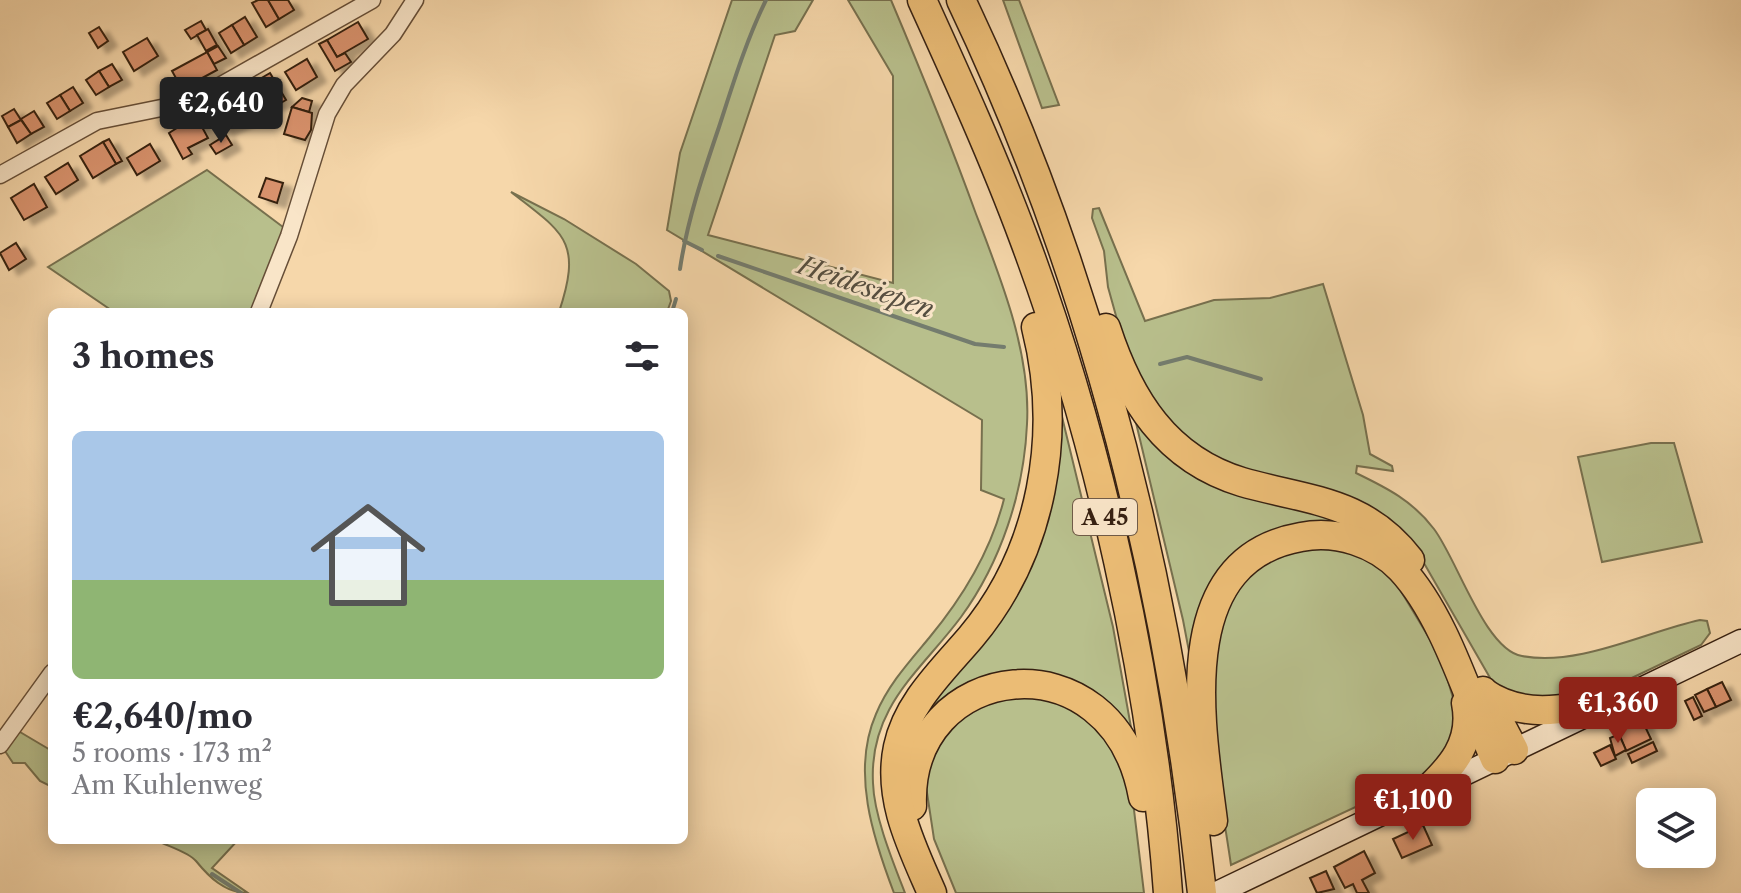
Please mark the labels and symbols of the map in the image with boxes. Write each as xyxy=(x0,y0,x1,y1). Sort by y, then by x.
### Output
pin: €2,640 xyxy=(156,77,286,145)
water label: Heidesiepen xyxy=(792,248,938,325)
road number: A 45 xyxy=(1073,499,1137,535)
pin: €1,360 xyxy=(1553,677,1683,745)
pin: €1,100 xyxy=(1348,774,1478,842)

